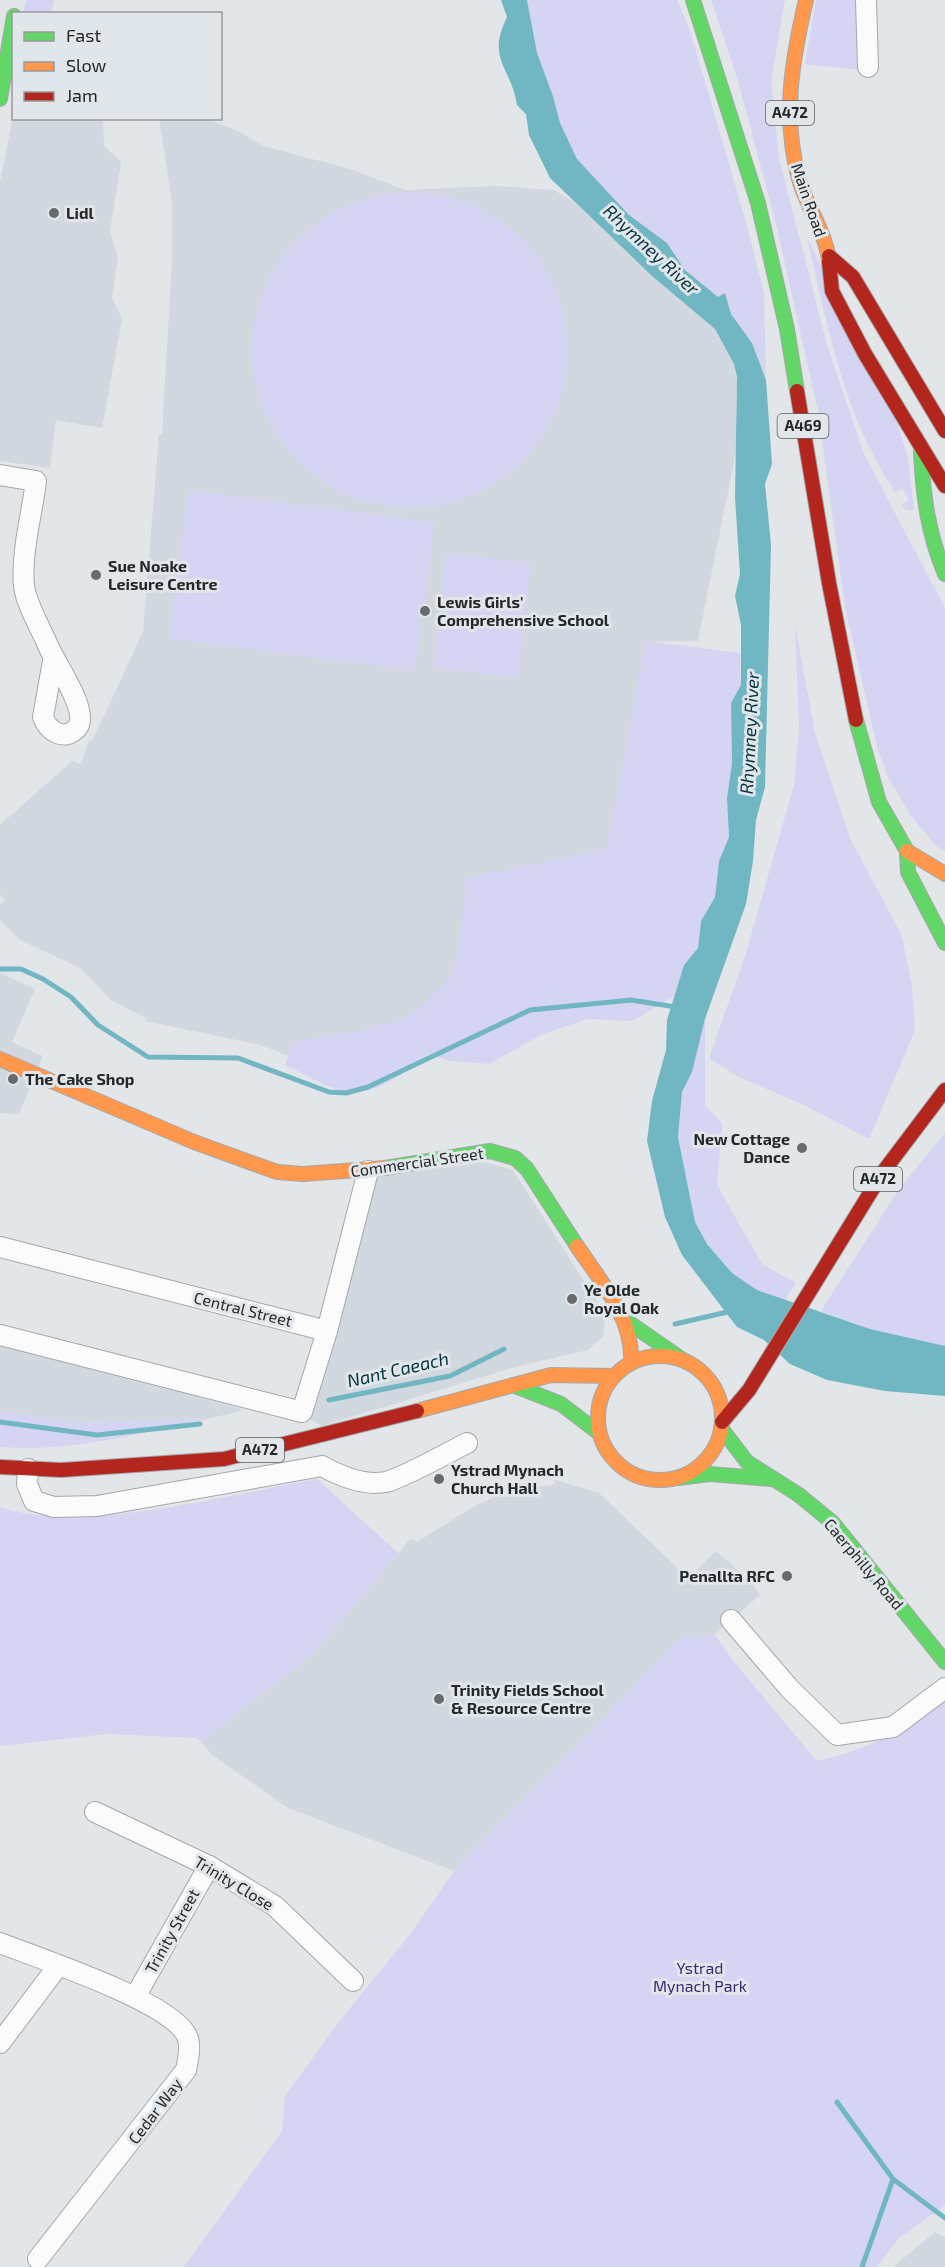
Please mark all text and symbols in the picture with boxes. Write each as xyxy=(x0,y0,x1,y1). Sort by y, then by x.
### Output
legend xyxy=(12,12,222,120)
text: Fast xyxy=(66,24,101,46)
text: Slow xyxy=(66,54,107,76)
text: Jam xyxy=(66,84,98,106)
road number: A472 xyxy=(766,101,814,125)
street label: Main Road xyxy=(788,161,831,239)
water label: Rhymney River xyxy=(599,199,705,300)
place label: Lidl xyxy=(66,203,95,222)
marker: Lidl xyxy=(47,206,61,220)
road number: A469 xyxy=(778,414,828,438)
place label: Sue Noake Leisure Centre xyxy=(108,556,218,593)
marker: Sue Noake Leisure Centre xyxy=(89,568,103,582)
place label: Lewis Girls' Comprehensive School xyxy=(437,592,610,629)
marker: Lewis Girls' Comprehensive School xyxy=(418,604,432,618)
water label: Rhymney River xyxy=(735,670,763,795)
place label: The Cake Shop xyxy=(25,1069,134,1088)
marker: The Cake Shop xyxy=(6,1072,20,1086)
place label: New Cottage Dance xyxy=(693,1129,790,1166)
marker: New Cottage Dance xyxy=(795,1141,809,1155)
street label: Commercial Street xyxy=(349,1143,485,1180)
road number: A472 xyxy=(854,1167,902,1191)
place label: Ye Olde Royal Oak xyxy=(584,1280,659,1318)
street label: Central Street xyxy=(192,1287,294,1330)
marker: Ye Olde Royal Oak xyxy=(565,1292,579,1306)
water label: Nant Caeach xyxy=(345,1347,451,1391)
road number: A472 xyxy=(236,1438,284,1462)
place label: Ystrad Mynach Church Hall xyxy=(451,1460,564,1497)
marker: Ystrad Mynach Church Hall xyxy=(432,1472,446,1486)
street label: Caerphilly Road xyxy=(821,1514,908,1613)
place label: Penallta RFC xyxy=(679,1566,775,1585)
marker: Penallta RFC xyxy=(780,1569,794,1583)
place label: Trinity Fields School & Resource Centre xyxy=(451,1680,605,1717)
marker: Trinity Fields School & Resource Centre xyxy=(432,1692,446,1706)
street label: Trinity Close xyxy=(191,1852,277,1914)
street label: Trinity Street xyxy=(141,1885,203,1976)
park label: Ystrad Mynach Park xyxy=(653,1958,747,1995)
street label: Cedar Way xyxy=(124,2074,186,2147)

